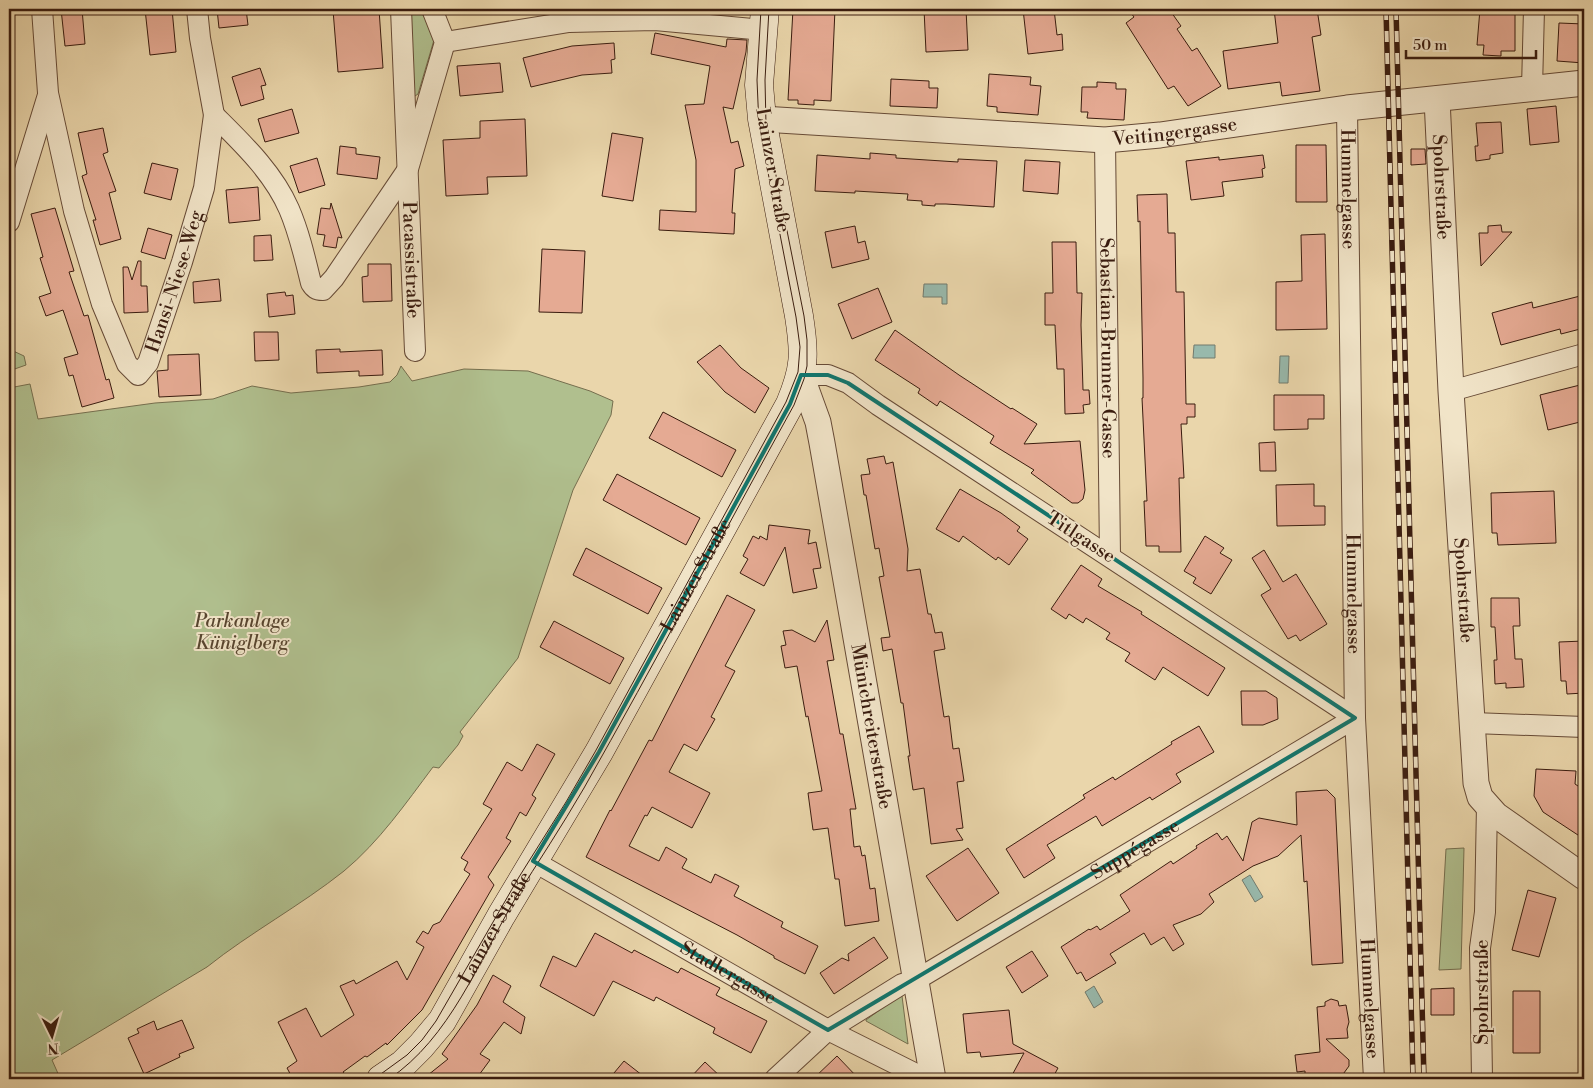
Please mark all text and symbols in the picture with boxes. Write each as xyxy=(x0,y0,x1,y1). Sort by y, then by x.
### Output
scale bar xyxy=(1406,28,1536,60)
text: 50 m xyxy=(1413,36,1447,55)
street label: Lainzer Straße xyxy=(750,106,796,234)
street label: Veitingergasse xyxy=(1111,112,1239,151)
street label: Hummelgasse xyxy=(1335,129,1361,249)
street label: Spohrstraße xyxy=(1427,134,1456,240)
street label: Pacassistraße xyxy=(397,201,426,319)
street label: Hansi-Niese-Weg xyxy=(140,207,209,356)
street label: Sebastian-Brunner-Gasse xyxy=(1094,237,1121,459)
street label: Titlgasse xyxy=(1042,506,1120,568)
street label: Lainzer Straße xyxy=(655,514,737,636)
street label: Hummelgasse xyxy=(1341,534,1366,654)
street label: Spohrstraße xyxy=(1448,537,1479,644)
park label: Parkanlage Küniglberg xyxy=(194,609,290,655)
street label: Münichreiterstraße xyxy=(845,642,898,811)
street label: Suppégasse xyxy=(1086,814,1184,885)
street label: Lainzer Straße xyxy=(453,867,537,988)
street label: Stadlergasse xyxy=(676,936,781,1010)
street label: Hummelgasse xyxy=(1355,938,1385,1059)
street label: Spohrstraße xyxy=(1470,939,1494,1045)
north arrow xyxy=(28,1010,78,1060)
text: N xyxy=(47,1039,59,1057)

